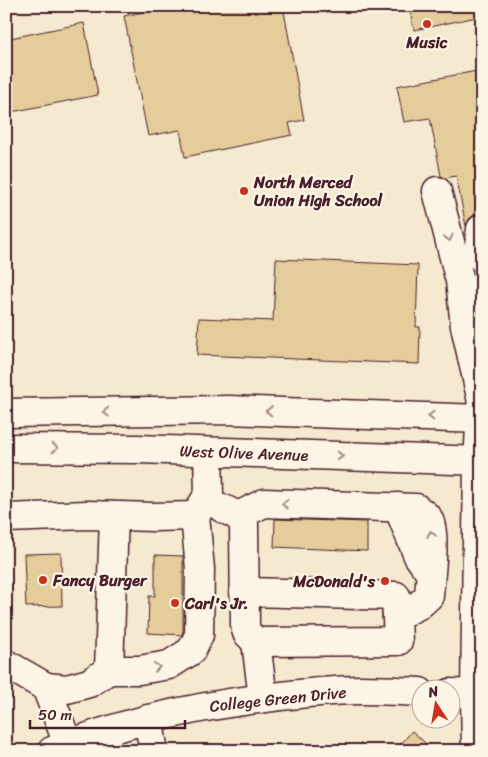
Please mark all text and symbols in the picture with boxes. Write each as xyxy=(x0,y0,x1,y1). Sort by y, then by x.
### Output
marker: Music xyxy=(421,18,433,30)
place label: Music xyxy=(405,28,448,57)
place label: North Merced Union High School xyxy=(253,168,384,215)
marker: North Merced Union High School xyxy=(238,185,250,197)
one-way arrow xyxy=(443,234,454,243)
one-way arrow xyxy=(264,406,272,416)
one-way arrow xyxy=(102,407,110,417)
one-way arrow xyxy=(427,411,435,422)
street label: West Olive Avenue xyxy=(179,436,309,470)
one-way arrow xyxy=(52,443,59,453)
one-way arrow xyxy=(336,451,344,462)
one-way arrow xyxy=(281,498,289,509)
one-way arrow xyxy=(427,529,437,538)
place label: Fancy Burger xyxy=(52,566,148,595)
place label: McDonald's xyxy=(292,567,376,596)
marker: Fancy Burger xyxy=(37,574,49,586)
marker: McDonald's xyxy=(379,575,391,587)
place label: Carl's Jr. xyxy=(184,589,248,618)
marker: Carl's Jr. xyxy=(169,597,181,609)
one-way arrow xyxy=(153,663,162,673)
street label: College Green Drive xyxy=(208,677,348,721)
text: N xyxy=(425,678,441,705)
north arrow xyxy=(410,680,460,730)
scale bar xyxy=(30,697,185,729)
text: 50 m xyxy=(38,702,73,728)

